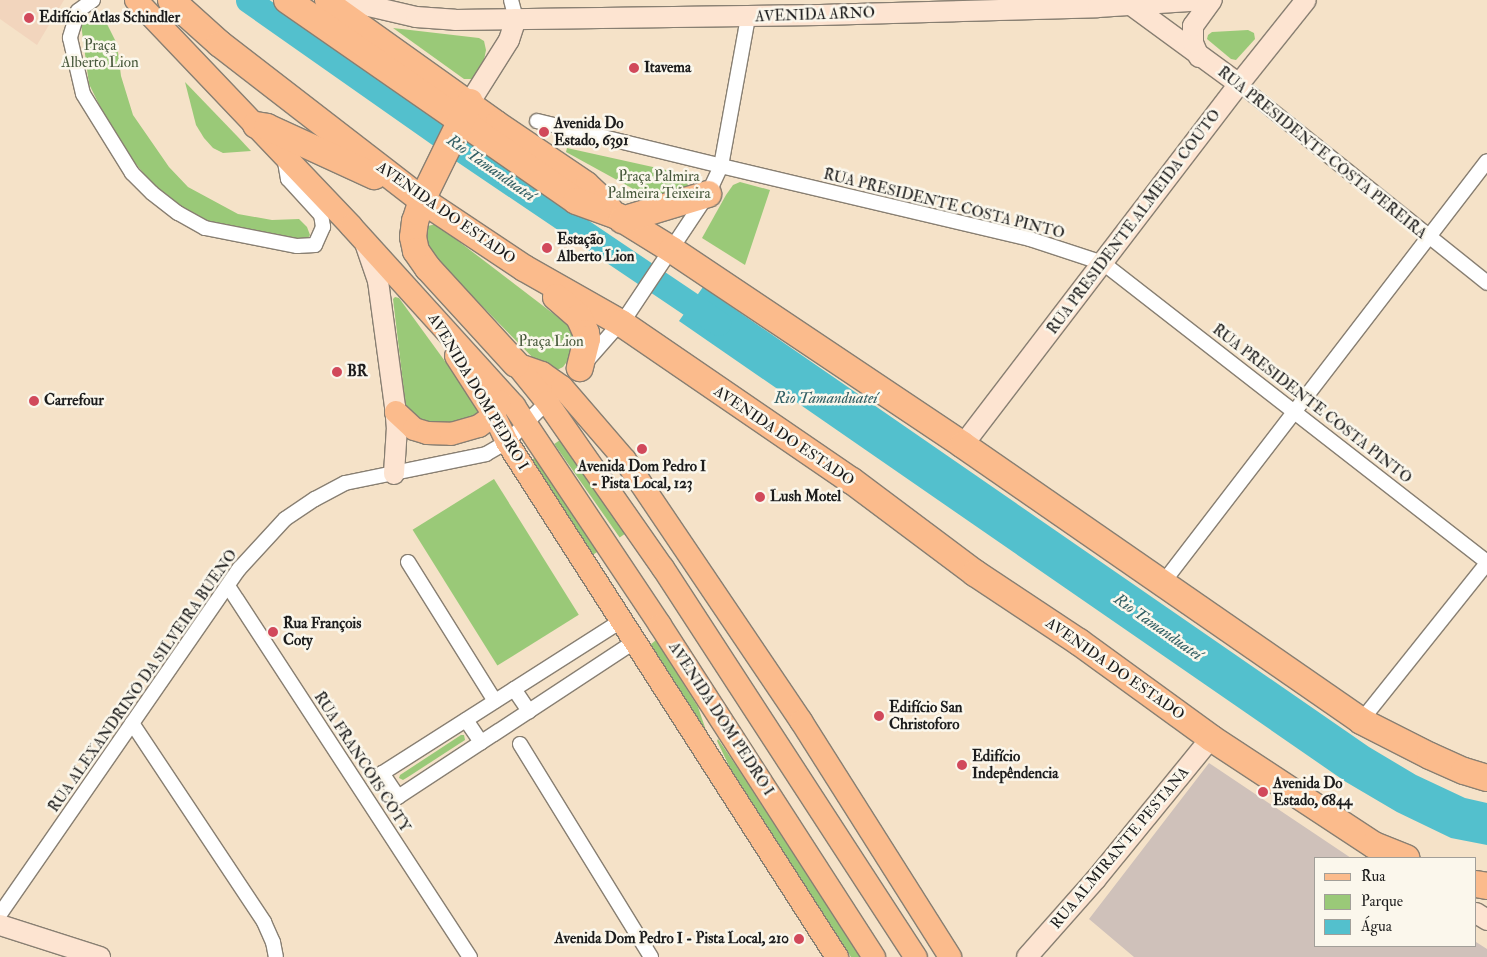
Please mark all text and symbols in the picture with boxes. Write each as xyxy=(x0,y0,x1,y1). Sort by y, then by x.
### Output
street label: AVENIDA ARNO xyxy=(755,4,875,26)
place label: Edifício Atlas Schindler xyxy=(39,9,180,27)
marker: Edifício Atlas Schindler xyxy=(23,12,35,24)
park label: Praça Alberto Lion xyxy=(61,36,139,71)
place label: Itavema xyxy=(644,59,691,77)
marker: Itavema xyxy=(628,62,640,74)
street label: RUA PRESIDENTE COSTA PEREIRA xyxy=(1214,63,1430,243)
street label: RUA PRESIDENTE ALMEIDA COUTO xyxy=(1044,106,1224,338)
place label: Avenida Do Estado, 6391 xyxy=(554,114,629,149)
marker: Avenida Do Estado, 6391 xyxy=(538,126,550,138)
water label: Rio Tamanduateí xyxy=(443,131,539,205)
street label: AVENIDA DO ESTADO xyxy=(373,158,519,268)
street label: RUA PRESIDENTE COSTA PINTO xyxy=(822,165,1066,243)
park label: Praça Palmira Palmeira Teixeira xyxy=(607,167,711,202)
place label: Estação Alberto Lion xyxy=(557,230,634,265)
marker: Estação Alberto Lion xyxy=(541,242,553,254)
street label: AVENIDA DOM PEDRO I xyxy=(424,310,532,474)
street label: RUA PRESIDENTE COSTA PINTO xyxy=(1209,321,1415,487)
park label: Praça Lion xyxy=(518,333,584,351)
place label: BR xyxy=(347,363,367,381)
marker: BR xyxy=(331,366,343,378)
street label: AVENIDA DO ESTADO xyxy=(710,382,858,490)
water label: Rio Tamanduateí xyxy=(774,388,878,408)
place label: Carrefour xyxy=(44,392,104,410)
marker: Carrefour xyxy=(28,395,40,407)
marker: Avenida Dom Pedro I - Pista Local, 123 xyxy=(636,443,648,455)
place label: Avenida Dom Pedro I - Pista Local, 123 xyxy=(578,457,706,492)
place label: Lush Motel xyxy=(770,488,841,506)
marker: Lush Motel xyxy=(754,491,766,503)
street label: RUA ALEXANDRINO DA SILVEIRA BUENO xyxy=(45,546,241,816)
water label: Rio Tamanduateí xyxy=(1110,590,1206,664)
place label: Rua François Coty xyxy=(283,614,361,649)
street label: AVENIDA DO ESTADO xyxy=(1042,614,1188,724)
marker: Rua François Coty xyxy=(267,626,279,638)
street label: AVENIDA DOM PEDRO I xyxy=(665,639,777,799)
street label: RUA FRANCOIS COTY xyxy=(310,689,414,835)
place label: Edifício San Christoforo xyxy=(889,698,963,733)
marker: Edifício San Christoforo xyxy=(873,710,885,722)
place label: Edifício Indepêndencia xyxy=(972,747,1058,782)
marker: Edifício Indepêndencia xyxy=(956,759,968,771)
street label: RUA ALMIRANTE PESTANA xyxy=(1047,763,1193,933)
place label: Avenida Do Estado, 6844 xyxy=(1273,774,1352,809)
marker: Avenida Do Estado, 6844 xyxy=(1257,786,1269,798)
legend xyxy=(1314,857,1477,947)
text: Rua xyxy=(1361,867,1386,886)
text: Parque xyxy=(1361,892,1403,911)
text: Água xyxy=(1361,917,1392,936)
place label: Avenida Dom Pedro I - Pista Local, 210 xyxy=(554,930,789,948)
marker: Avenida Dom Pedro I - Pista Local, 210 xyxy=(793,933,805,945)

